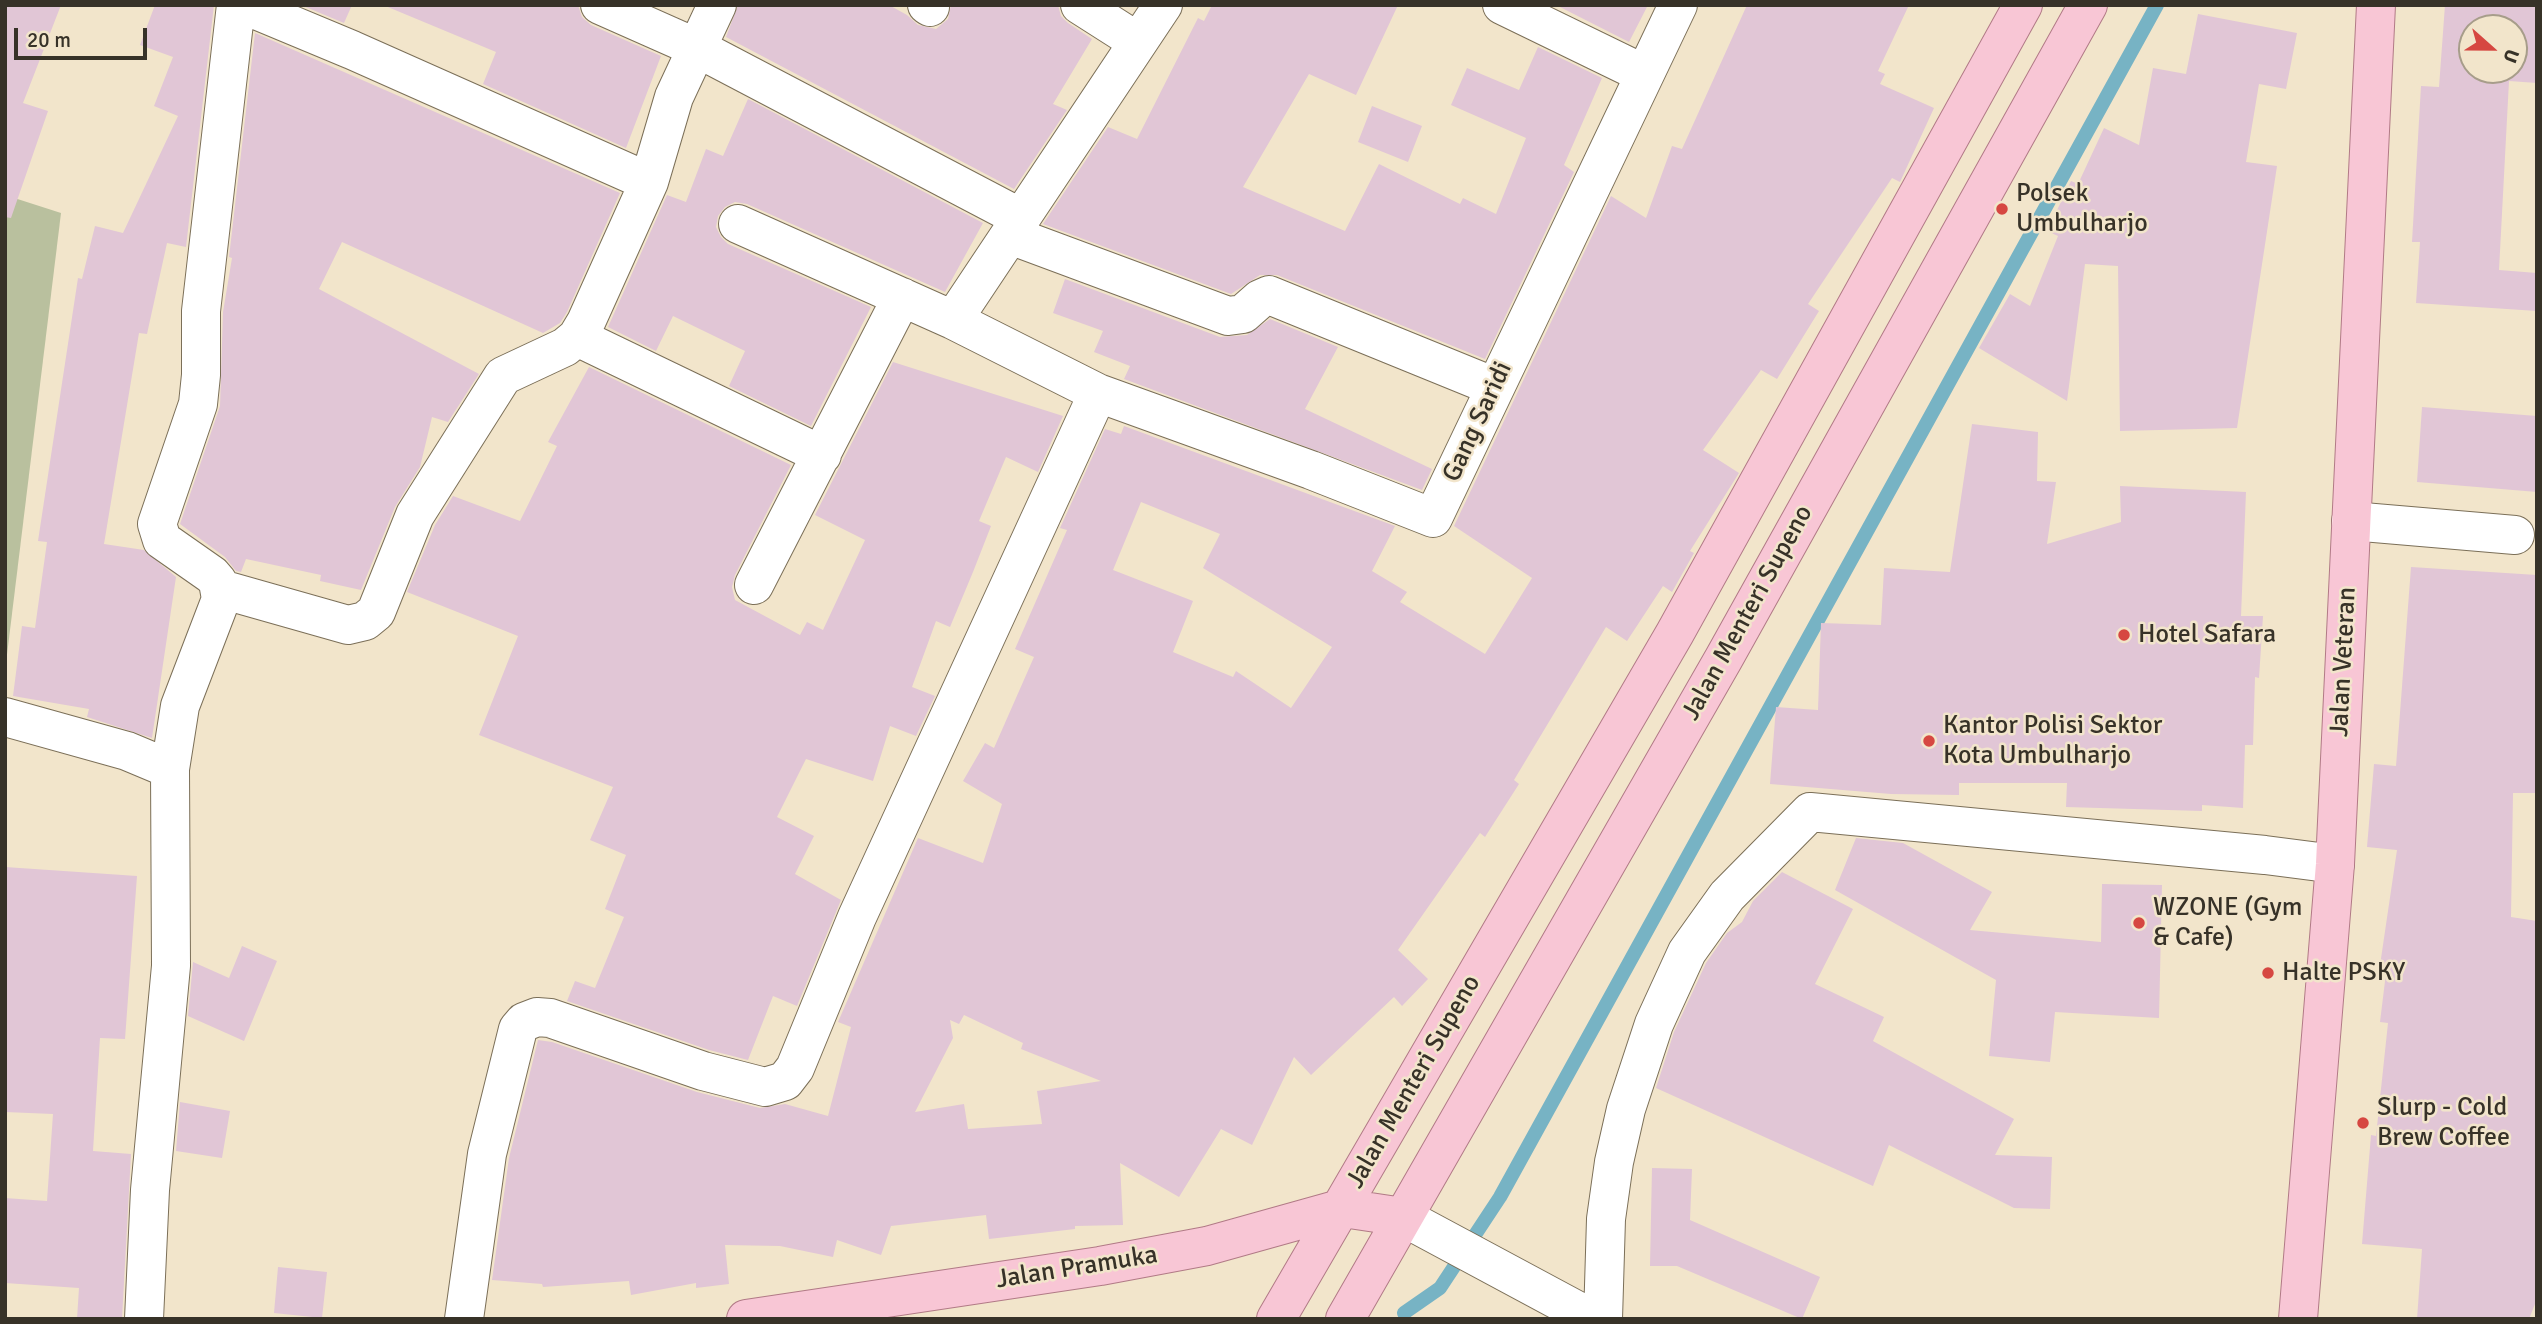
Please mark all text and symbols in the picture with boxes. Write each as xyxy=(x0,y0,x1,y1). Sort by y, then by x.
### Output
scale bar xyxy=(18,14,150,58)
north arrow xyxy=(2458,14,2528,84)
text: 20 m xyxy=(27,27,71,53)
text: U xyxy=(2497,46,2524,66)
place label: Polsek Umbulharjo xyxy=(2016,178,2148,240)
marker: Polsek Umbulharjo xyxy=(1994,201,2010,217)
street label: Gang Saridi xyxy=(1437,357,1519,487)
street label: Jalan Menteri Supeno xyxy=(1676,500,1820,726)
street label: Jalan Veteran xyxy=(2324,586,2364,738)
place label: Hotel Safara xyxy=(2138,619,2276,651)
marker: Hotel Safara xyxy=(2116,627,2132,643)
place label: Kantor Polisi Sektor Kota Umbulharjo xyxy=(1943,710,2162,772)
marker: Kantor Polisi Sektor Kota Umbulharjo xyxy=(1921,733,1937,749)
place label: WZONE (Gym & Cafe) xyxy=(2153,892,2302,954)
marker: WZONE (Gym & Cafe) xyxy=(2131,915,2147,931)
place label: Halte PSKY xyxy=(2282,957,2405,989)
marker: Halte PSKY xyxy=(2260,965,2276,981)
street label: Jalan Menteri Supeno xyxy=(1340,970,1488,1194)
place label: Slurp - Cold Brew Coffee xyxy=(2377,1092,2510,1154)
marker: Slurp - Cold Brew Coffee xyxy=(2355,1115,2371,1131)
street label: Jalan Pramuka xyxy=(994,1240,1160,1296)

